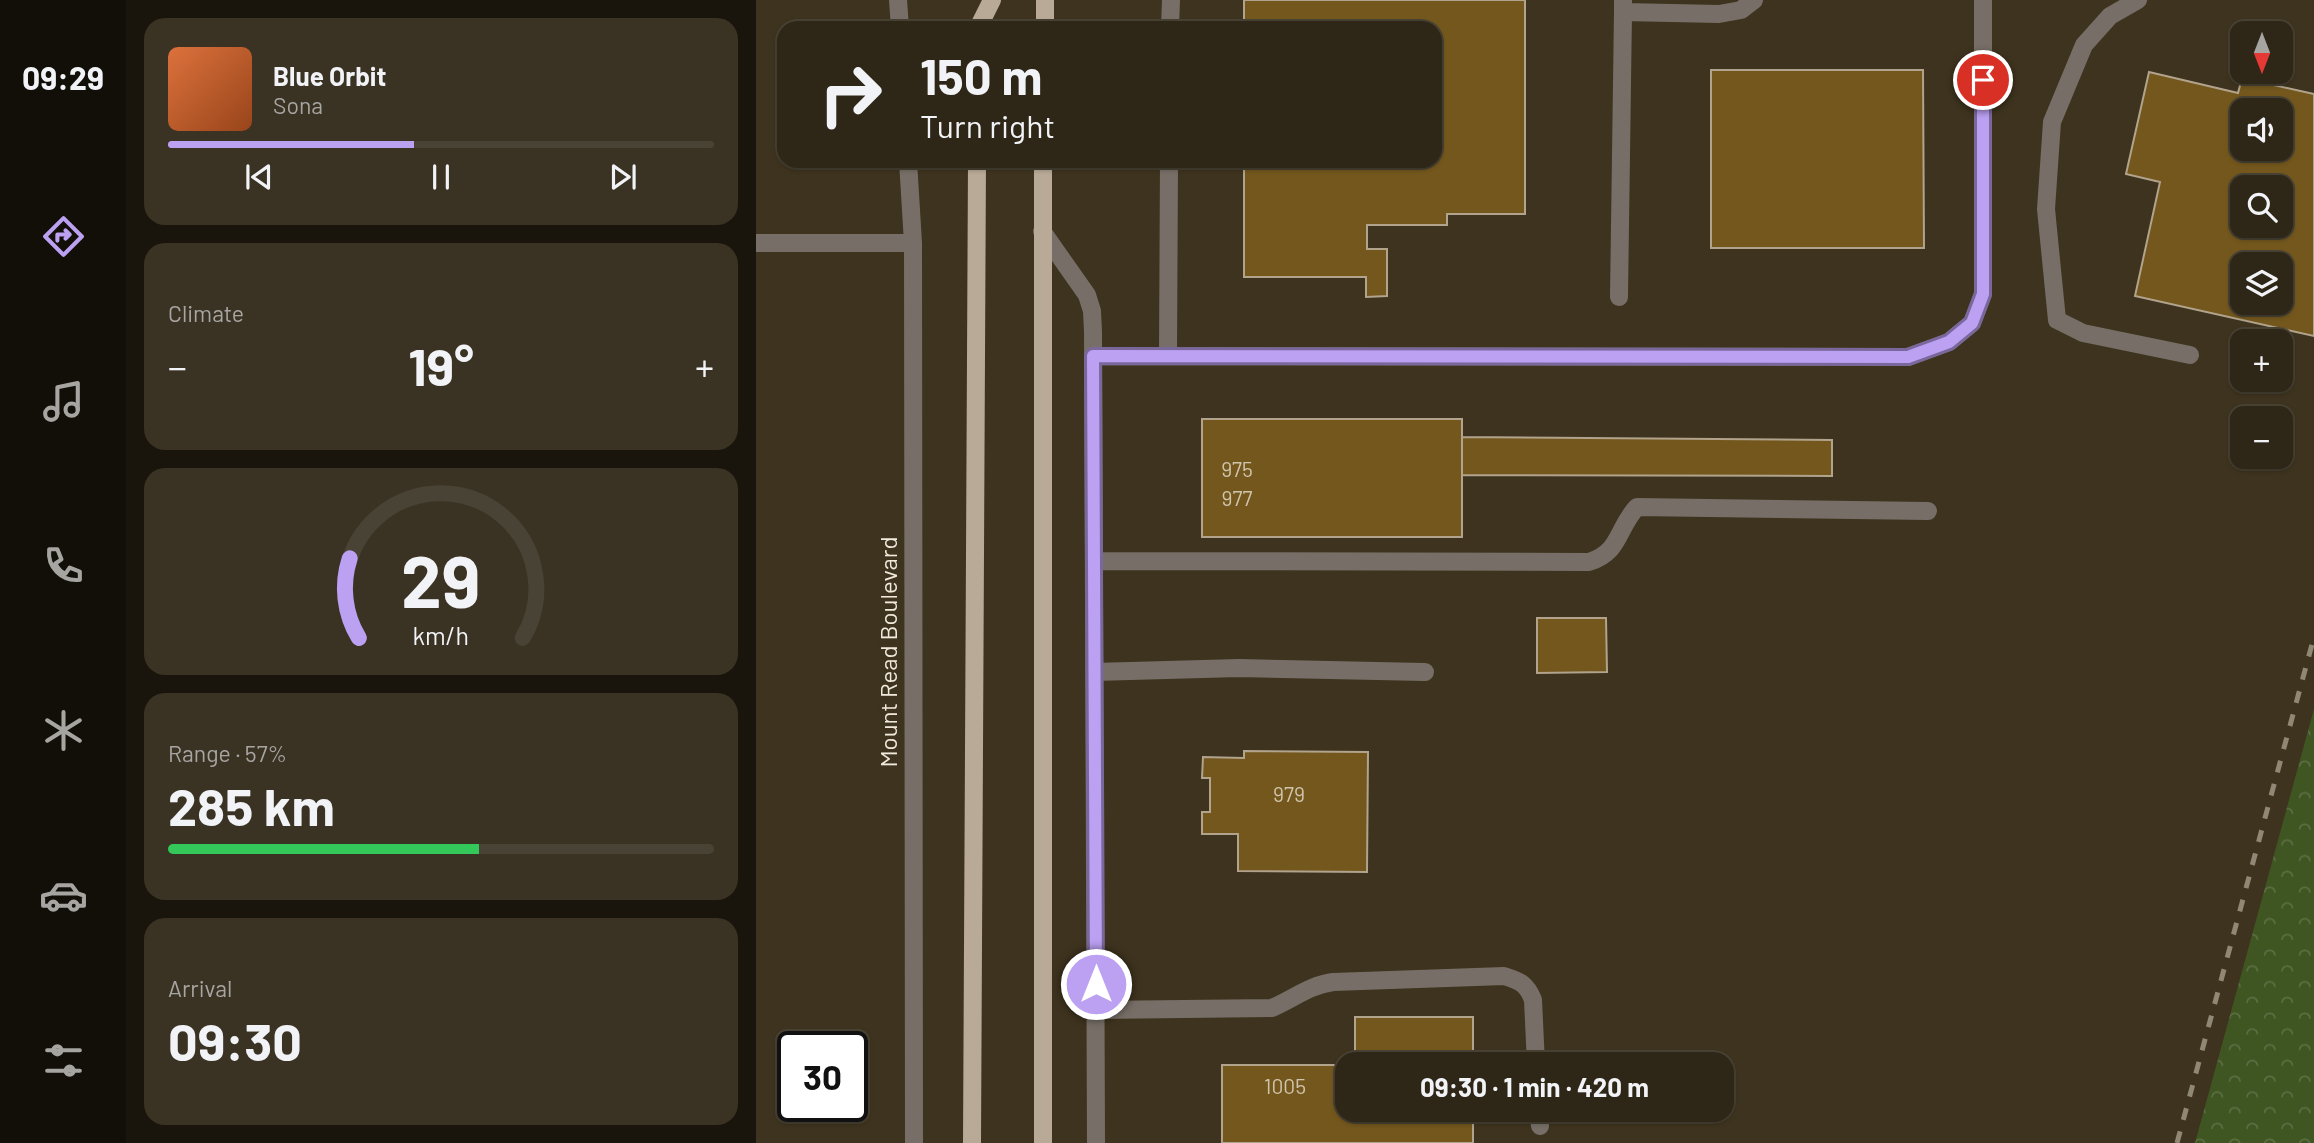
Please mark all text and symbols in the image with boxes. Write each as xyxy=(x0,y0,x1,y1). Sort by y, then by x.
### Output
north arrow xyxy=(2230,21,2292,84)
map controls xyxy=(2230,21,2293,469)
text: 150 m xyxy=(920,46,1042,105)
icon: right xyxy=(805,49,896,140)
pin xyxy=(1953,50,2013,110)
text: 09:29 xyxy=(22,58,104,96)
text: Blue Orbit xyxy=(273,60,386,91)
icon: arrive xyxy=(1964,61,2002,99)
text: Sona xyxy=(273,91,323,119)
button: sound xyxy=(2230,98,2293,161)
text: Turn right xyxy=(920,106,1055,144)
icon: previous xyxy=(240,158,278,196)
icon: pause xyxy=(422,158,460,196)
icon: next xyxy=(604,158,642,196)
button: search xyxy=(2230,175,2293,238)
icon: directions xyxy=(39,212,88,261)
button: layers xyxy=(2230,252,2293,315)
text: Climate xyxy=(168,299,244,327)
button: + xyxy=(2230,329,2293,392)
text: 19° xyxy=(408,334,474,396)
text: − xyxy=(168,343,187,389)
text: + xyxy=(695,343,714,389)
icon: music xyxy=(39,377,88,426)
button: − xyxy=(2230,406,2293,469)
house number: 975 xyxy=(1221,456,1253,481)
house number: 977 xyxy=(1222,485,1252,510)
text: 29 xyxy=(401,535,481,623)
street label: Mount Read Boulevard xyxy=(873,536,902,768)
icon: phone xyxy=(39,541,88,590)
text: km/h xyxy=(413,619,469,649)
icon: climate xyxy=(39,706,88,755)
text: Range · 57% xyxy=(168,739,287,767)
text: 285 km xyxy=(168,774,335,836)
house number: 979 xyxy=(1273,781,1305,806)
icon: car xyxy=(39,871,88,920)
position arrow xyxy=(1059,947,1133,1021)
text: Arrival xyxy=(168,974,232,1002)
text: 09:30 xyxy=(168,1009,302,1071)
speed limit sign: 30 xyxy=(777,1031,868,1122)
icon: filters xyxy=(39,1036,88,1085)
text: 09:30 · 1 min · 420 m xyxy=(1420,1071,1649,1102)
house number: 1005 xyxy=(1264,1073,1306,1098)

